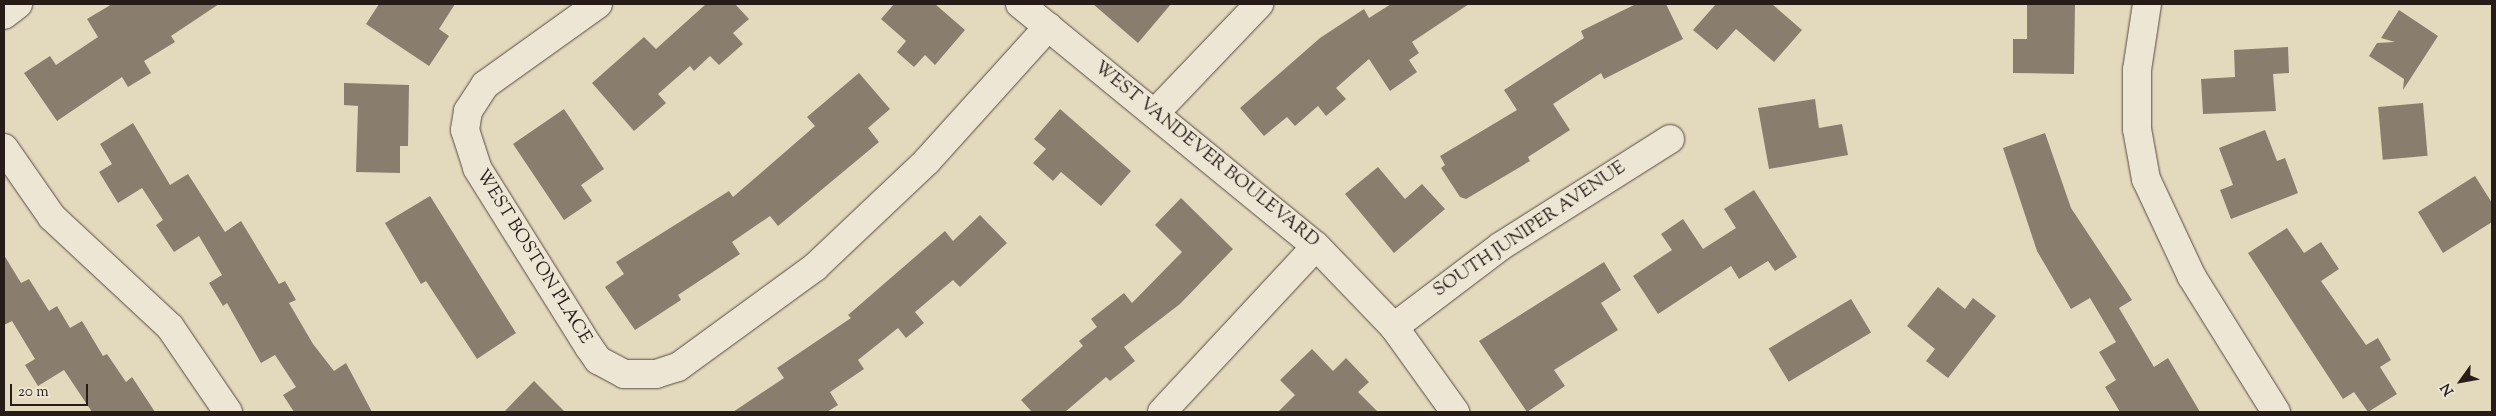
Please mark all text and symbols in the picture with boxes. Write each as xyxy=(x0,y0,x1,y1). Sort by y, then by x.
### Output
street label: WEST VANDEVER BOULEVARD xyxy=(1089,58,1323,252)
street label: SOUTH JUNIPER AVENUE xyxy=(1430,158,1630,302)
street label: WEST BOSTON PLACE xyxy=(470,166,596,348)
north arrow xyxy=(2436,356,2486,406)
scale bar xyxy=(12,374,90,406)
text: N xyxy=(2437,379,2460,399)
text: 20 m xyxy=(18,382,49,403)

